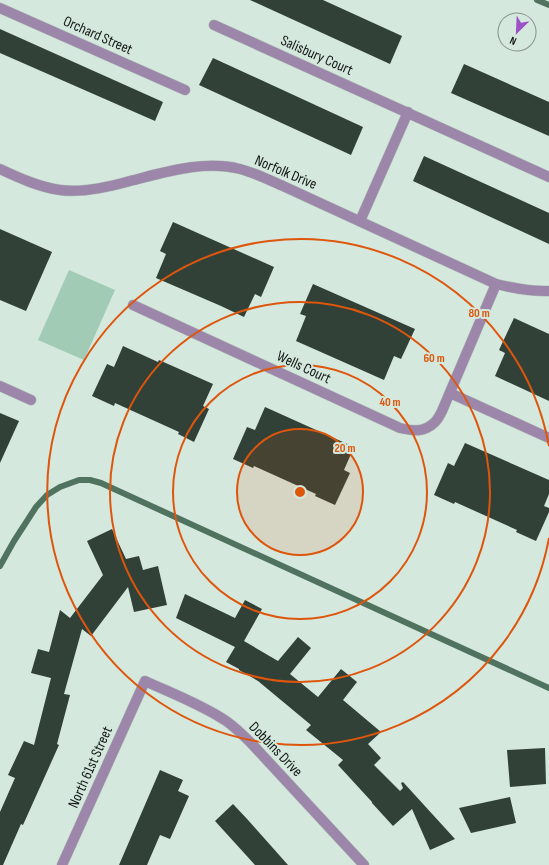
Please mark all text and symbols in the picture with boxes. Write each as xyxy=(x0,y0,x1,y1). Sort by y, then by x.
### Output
street label: Orchard Street xyxy=(60,12,136,59)
north arrow xyxy=(497,12,537,52)
street label: Salisbury Court xyxy=(278,31,356,80)
text: N xyxy=(508,33,518,48)
street label: Norfolk Drive xyxy=(252,151,320,194)
text: 80 m xyxy=(468,306,490,321)
street label: Wells Court xyxy=(274,347,334,388)
text: 60 m xyxy=(423,351,445,366)
text: 40 m xyxy=(379,395,401,410)
text: 20 m xyxy=(335,441,355,456)
centre of rings xyxy=(293,485,307,499)
street label: Dobbins Drive xyxy=(245,718,307,781)
street label: North 61st Street xyxy=(64,723,117,811)

